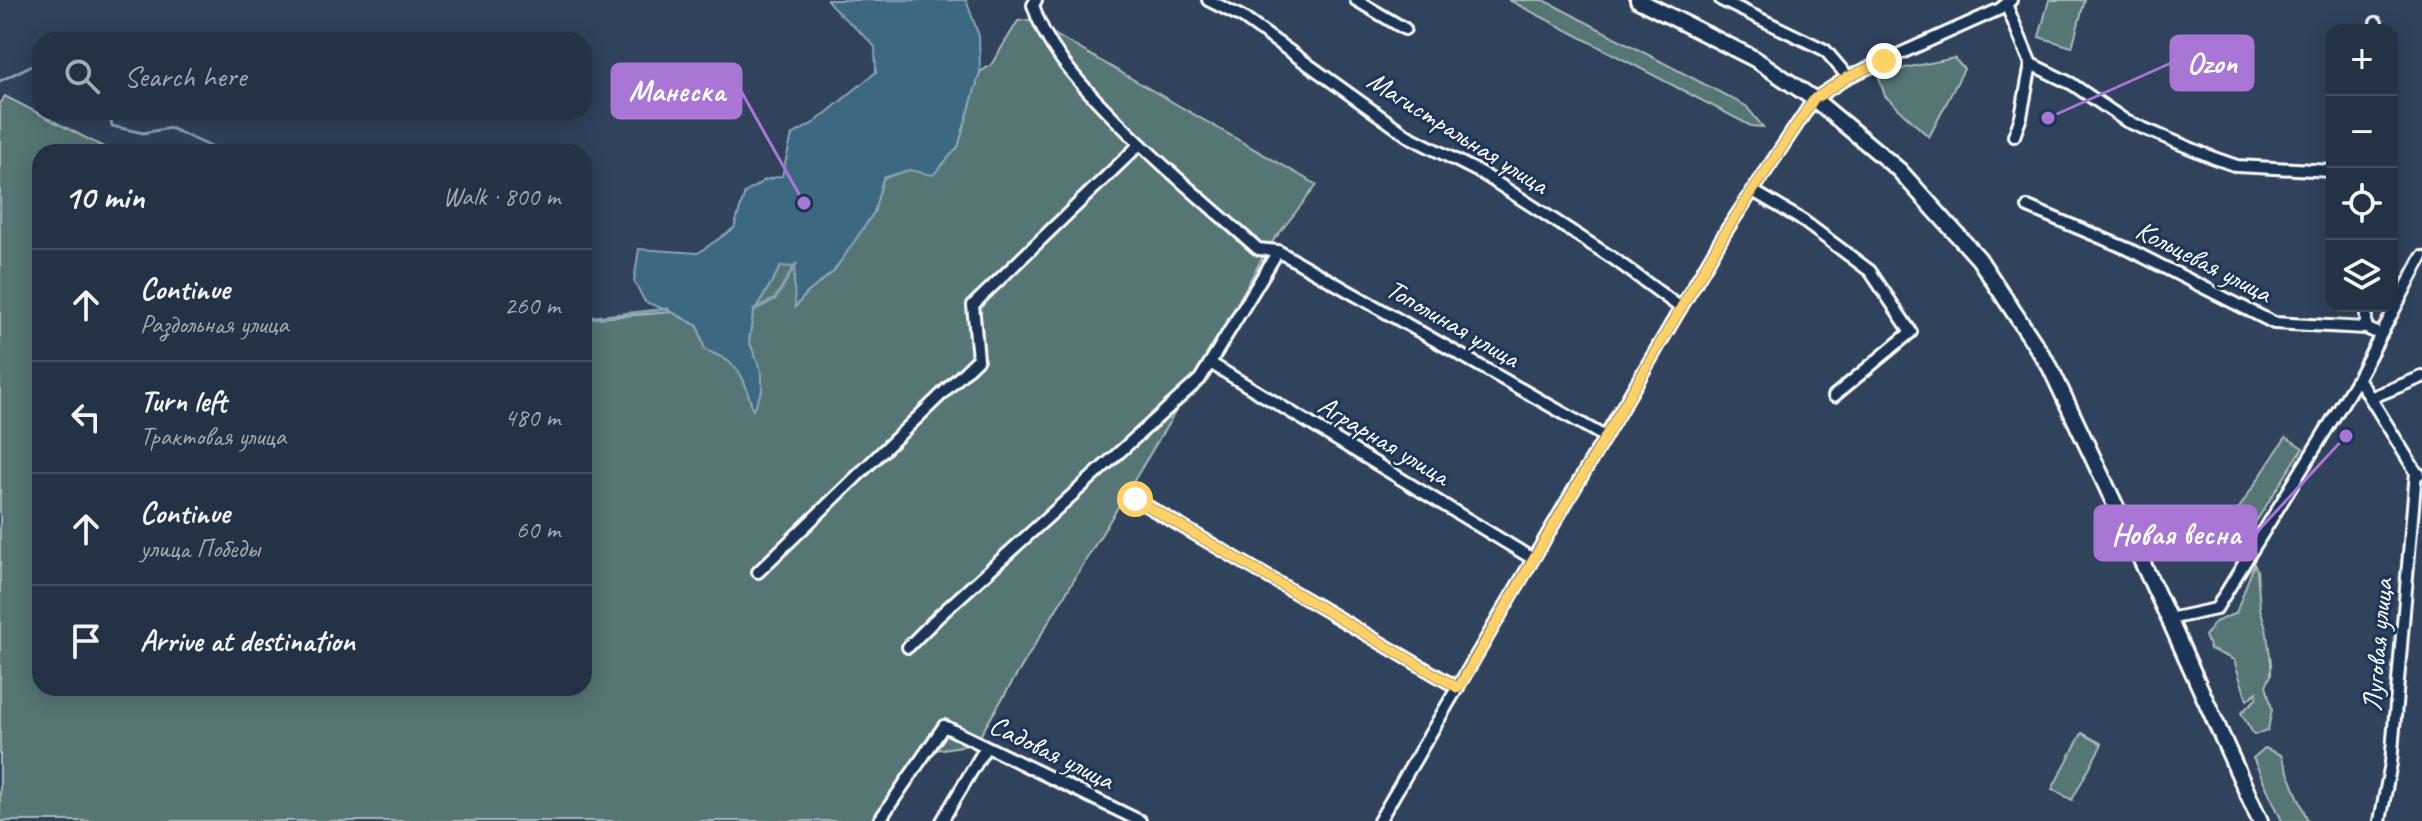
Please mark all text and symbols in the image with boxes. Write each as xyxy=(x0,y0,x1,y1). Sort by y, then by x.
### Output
map controls xyxy=(2326,24,2398,312)
button: + xyxy=(2326,24,2398,96)
search box xyxy=(32,32,592,120)
callout: Ozon xyxy=(2171,36,2253,90)
route end xyxy=(1866,43,1902,79)
text: Ozon xyxy=(2187,44,2238,82)
icon: search xyxy=(60,54,104,98)
text: Search here xyxy=(124,57,246,95)
street label: Магистральная улица xyxy=(1361,62,1557,203)
callout: Манеска xyxy=(612,64,741,118)
text: Манеска xyxy=(629,72,728,110)
button: − xyxy=(2326,96,2398,168)
button: locate xyxy=(2326,168,2398,240)
text: 10 min xyxy=(64,175,144,218)
text: Walk · 800 m xyxy=(443,180,560,213)
street label: Кольцевая улица xyxy=(2130,212,2279,311)
button: layers xyxy=(2326,240,2398,312)
text: Continue xyxy=(140,270,230,308)
street label: Тополиная улица xyxy=(1380,271,1528,376)
icon: ahead xyxy=(64,283,108,327)
text: 260 m xyxy=(504,289,560,322)
text: Раздольная улица xyxy=(140,308,289,341)
text: Turn left xyxy=(140,382,227,420)
street label: Аграрная улица xyxy=(1312,387,1458,494)
icon: left xyxy=(64,395,108,439)
text: 480 m xyxy=(504,401,560,434)
text: Трактовая улица xyxy=(140,420,286,453)
route start xyxy=(1117,481,1153,517)
text: Continue xyxy=(140,494,230,532)
callout: Новая весна xyxy=(2095,506,2256,560)
icon: ahead xyxy=(64,507,108,551)
text: 60 m xyxy=(516,513,560,546)
text: Новая весна xyxy=(2111,515,2242,553)
text: улица Победы xyxy=(140,532,260,565)
street label: Луговая улица xyxy=(2354,575,2400,713)
icon: arrive xyxy=(64,619,108,663)
text: Arrive at destination xyxy=(140,622,355,660)
street label: Садовая улица xyxy=(984,707,1122,798)

